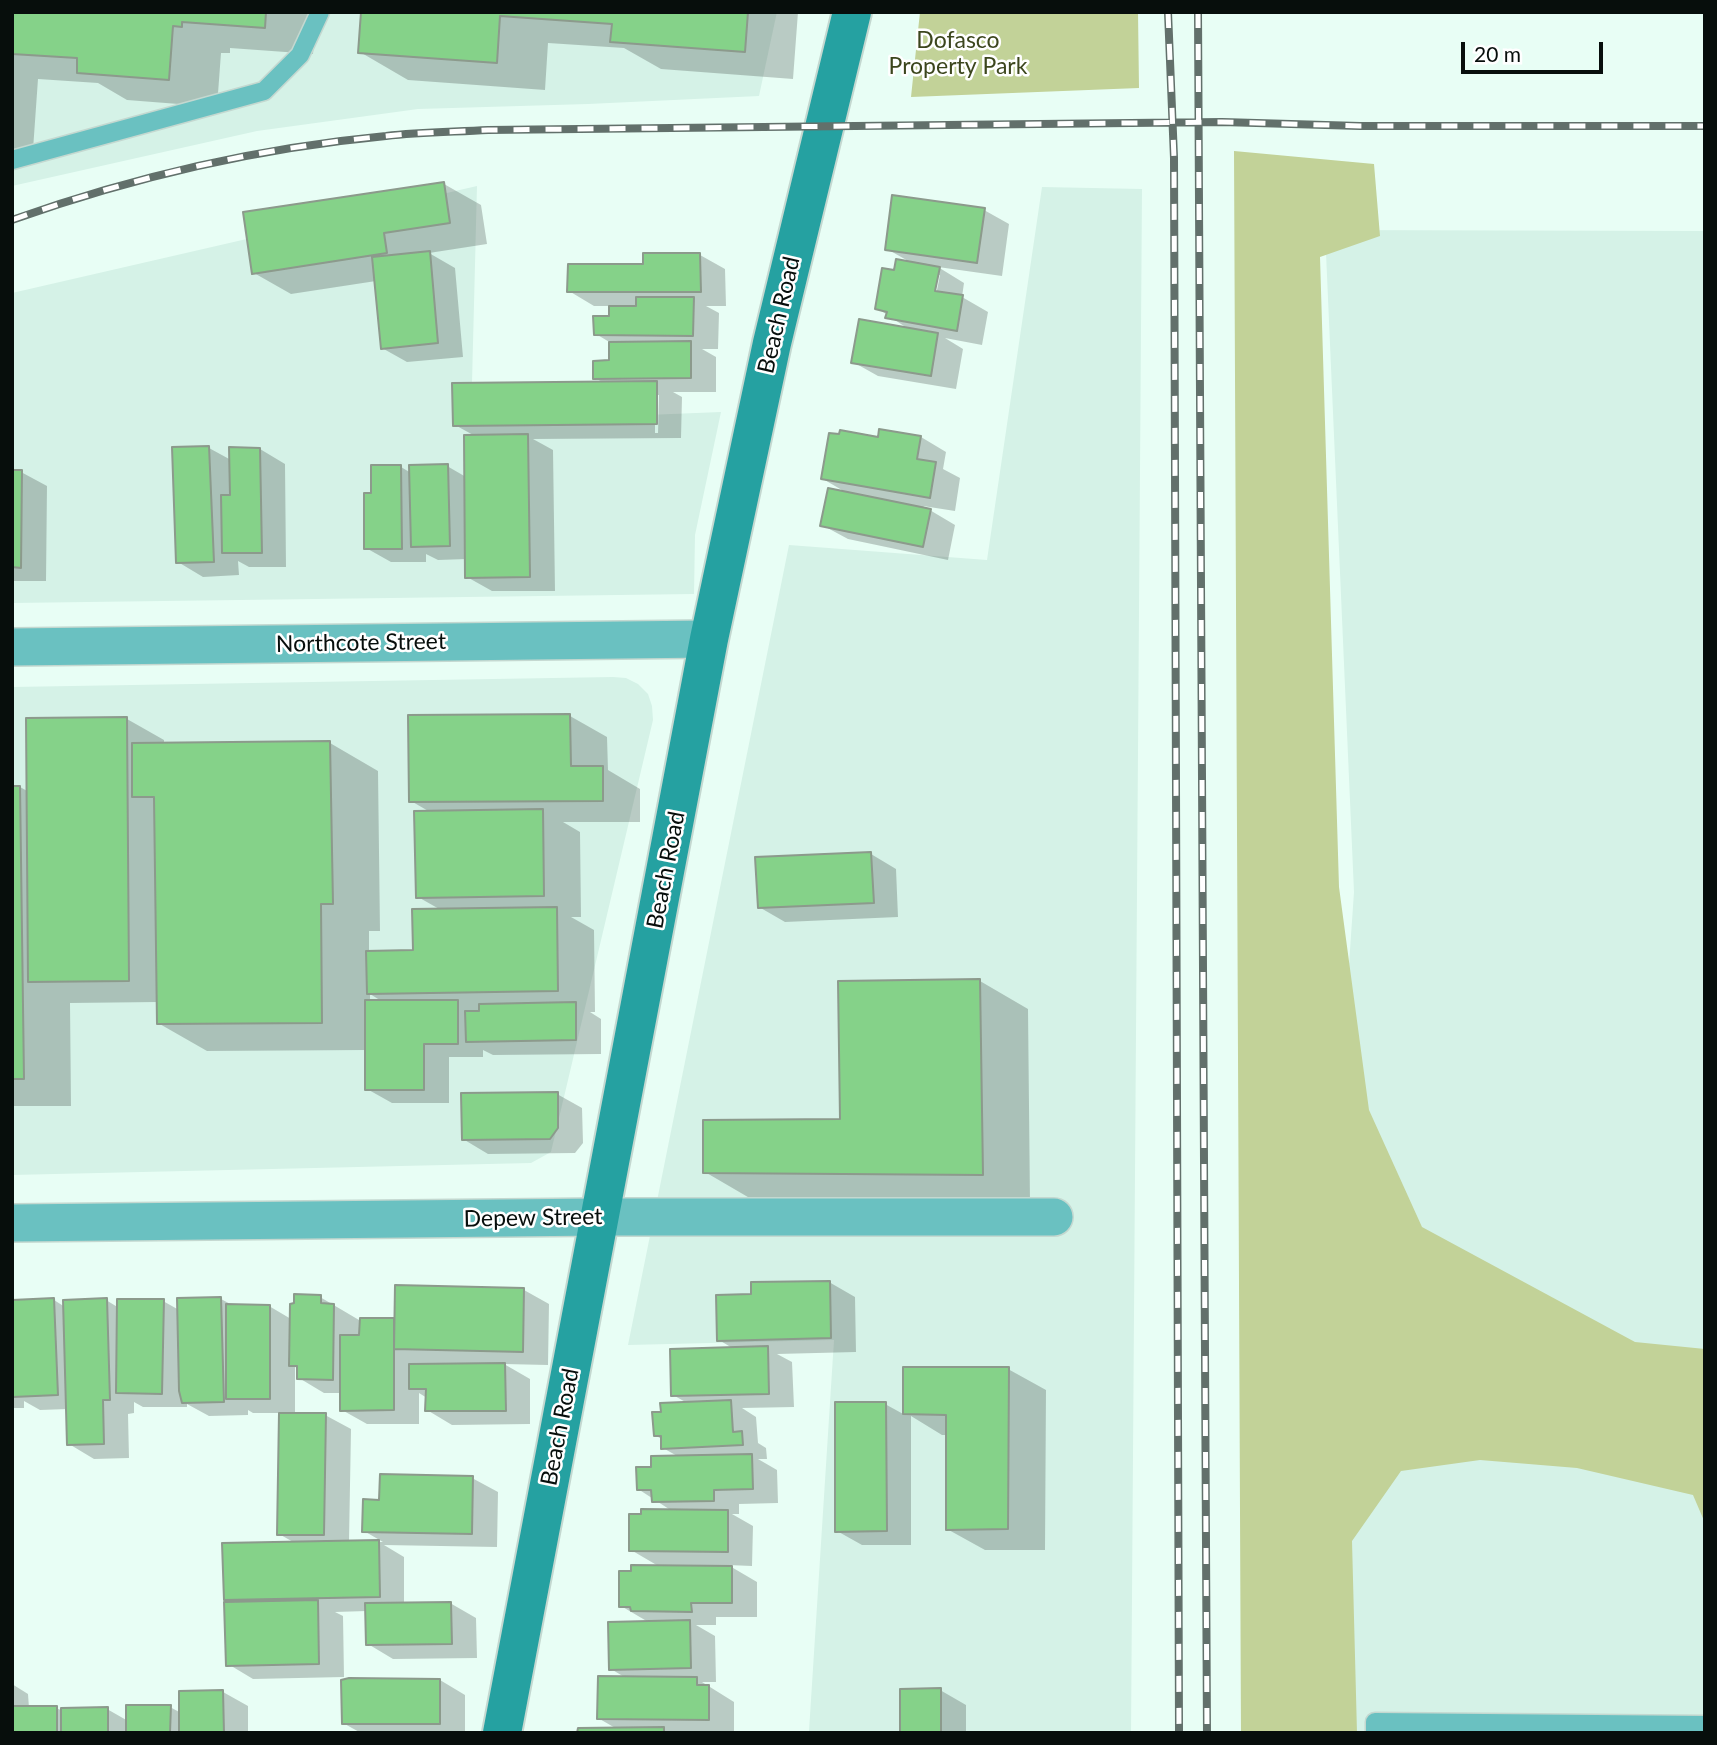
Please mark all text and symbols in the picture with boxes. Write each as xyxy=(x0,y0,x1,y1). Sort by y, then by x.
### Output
park label: Dofasco Property Park xyxy=(889,27,1027,81)
scale bar xyxy=(1465,28,1607,72)
text: 20 m xyxy=(1474,41,1521,66)
street label: Beach Road xyxy=(752,254,806,376)
street label: Northcote Street xyxy=(276,628,446,658)
street label: Beach Road xyxy=(641,809,691,931)
street label: Depew Street xyxy=(463,1203,603,1233)
street label: Beach Road xyxy=(535,1366,585,1488)

